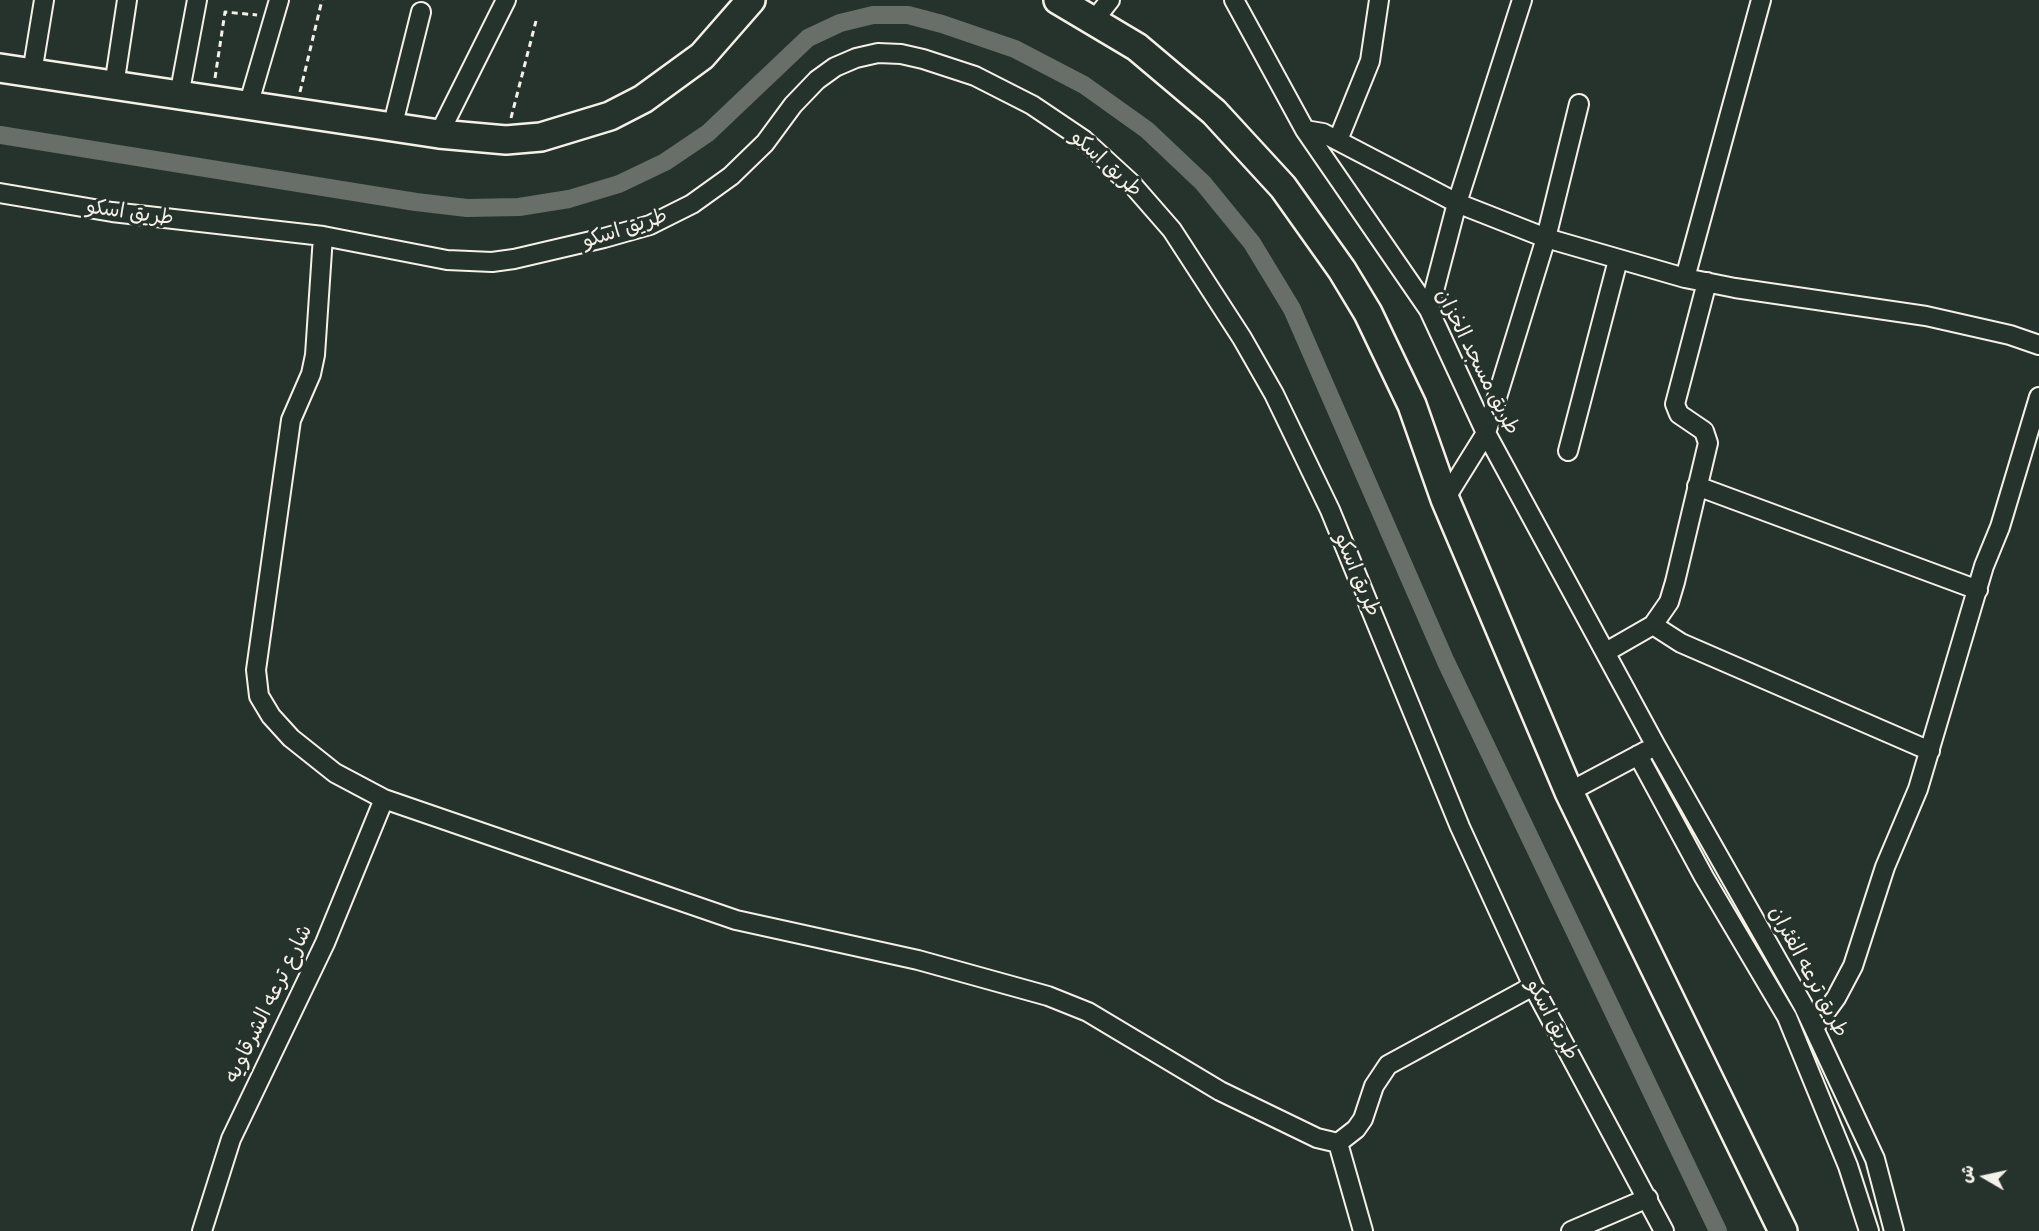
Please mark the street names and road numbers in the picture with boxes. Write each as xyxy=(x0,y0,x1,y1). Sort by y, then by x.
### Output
street label: طريق اسكو xyxy=(1065,125,1147,203)
street label: طريق اسكو xyxy=(85,194,175,232)
street label: طريق اسكو xyxy=(579,203,671,255)
street label: طريق مسجد الخزان xyxy=(1429,285,1525,439)
street label: طريق اسكو xyxy=(1328,530,1386,620)
street label: طريق ترعه الفئران xyxy=(1763,902,1853,1042)
street label: شارع ترعه الشرقاويه xyxy=(220,921,318,1087)
street label: طريق اسكو xyxy=(1520,975,1584,1065)

